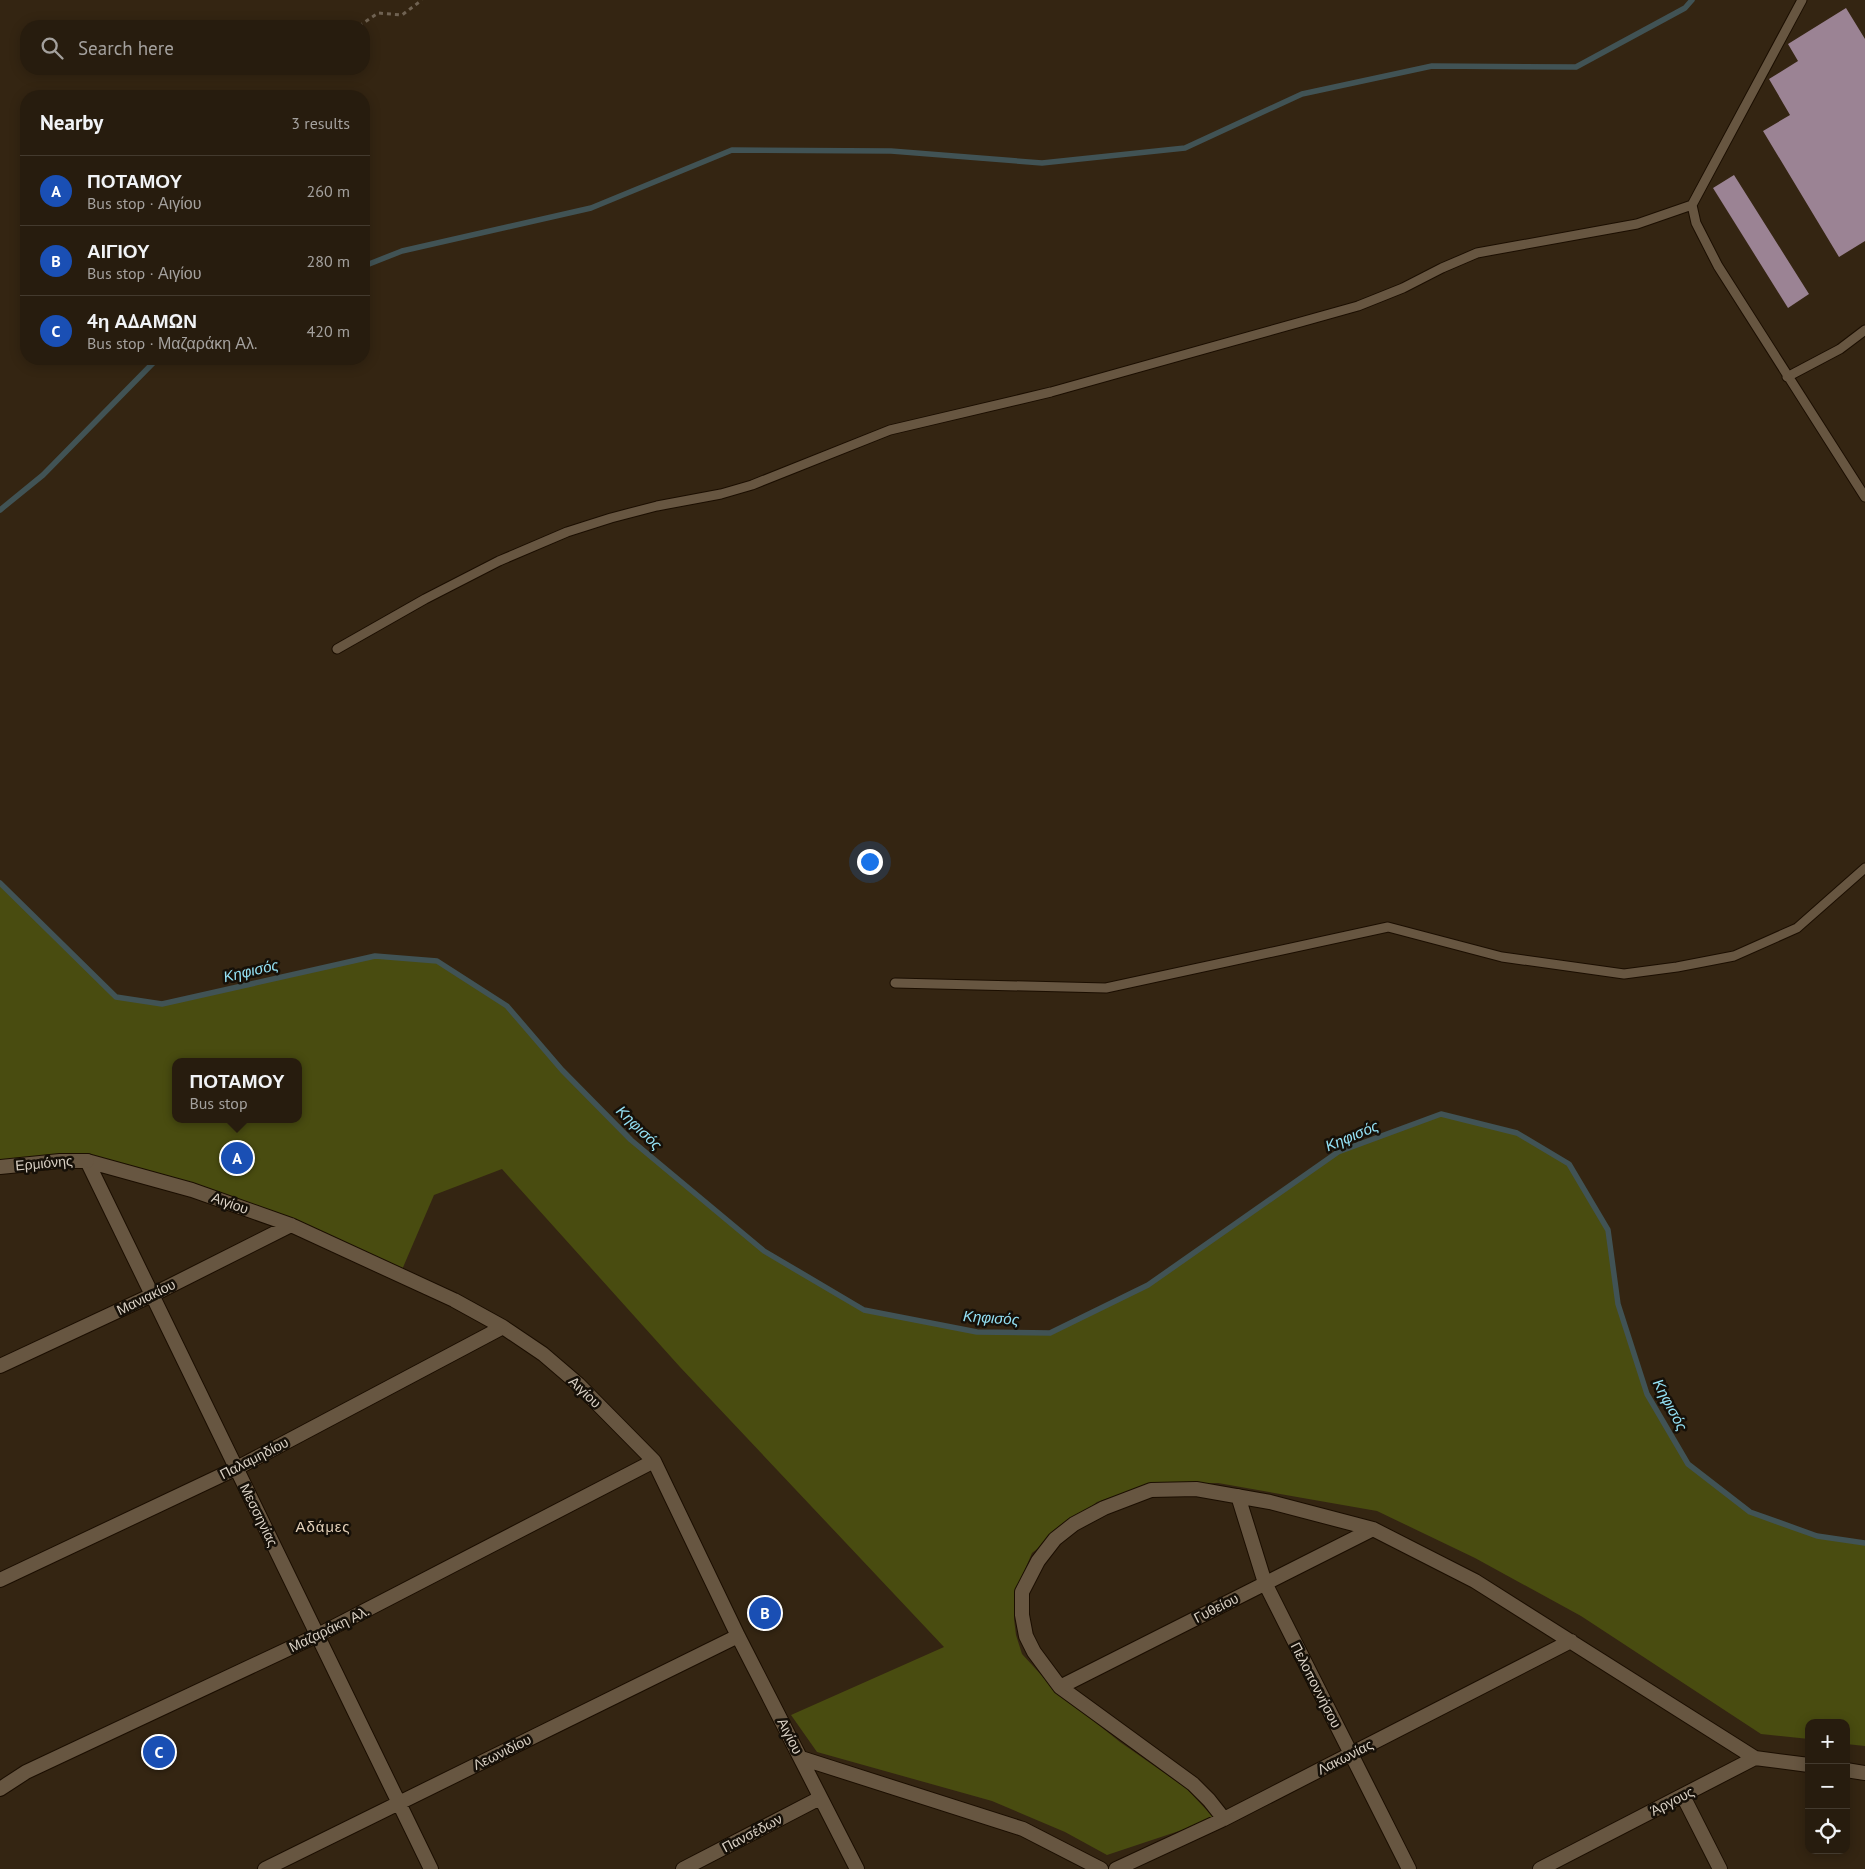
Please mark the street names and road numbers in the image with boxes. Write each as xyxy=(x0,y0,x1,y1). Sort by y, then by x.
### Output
street label: Ερμιόνης xyxy=(15,1152,74,1174)
street label: Αιγίου xyxy=(209,1188,251,1218)
street label: Μανιακίου xyxy=(114,1275,178,1319)
street label: Αιγίου xyxy=(565,1372,605,1412)
street label: Παλαμηδίου xyxy=(217,1433,291,1483)
street label: Μεσσηνίας xyxy=(236,1481,282,1550)
street label: Γυθείου xyxy=(1191,1589,1241,1627)
street label: Μαζαράκη Αλ. xyxy=(286,1602,372,1656)
street label: Πελοποννήσου xyxy=(1287,1639,1345,1731)
street label: Αιγίου xyxy=(773,1715,807,1757)
street label: Λεωνιδίου xyxy=(470,1730,534,1774)
street label: Λακωνίας xyxy=(1314,1735,1376,1779)
street label: Άργους xyxy=(1647,1782,1697,1820)
street label: Πανσέδων xyxy=(719,1810,785,1856)

